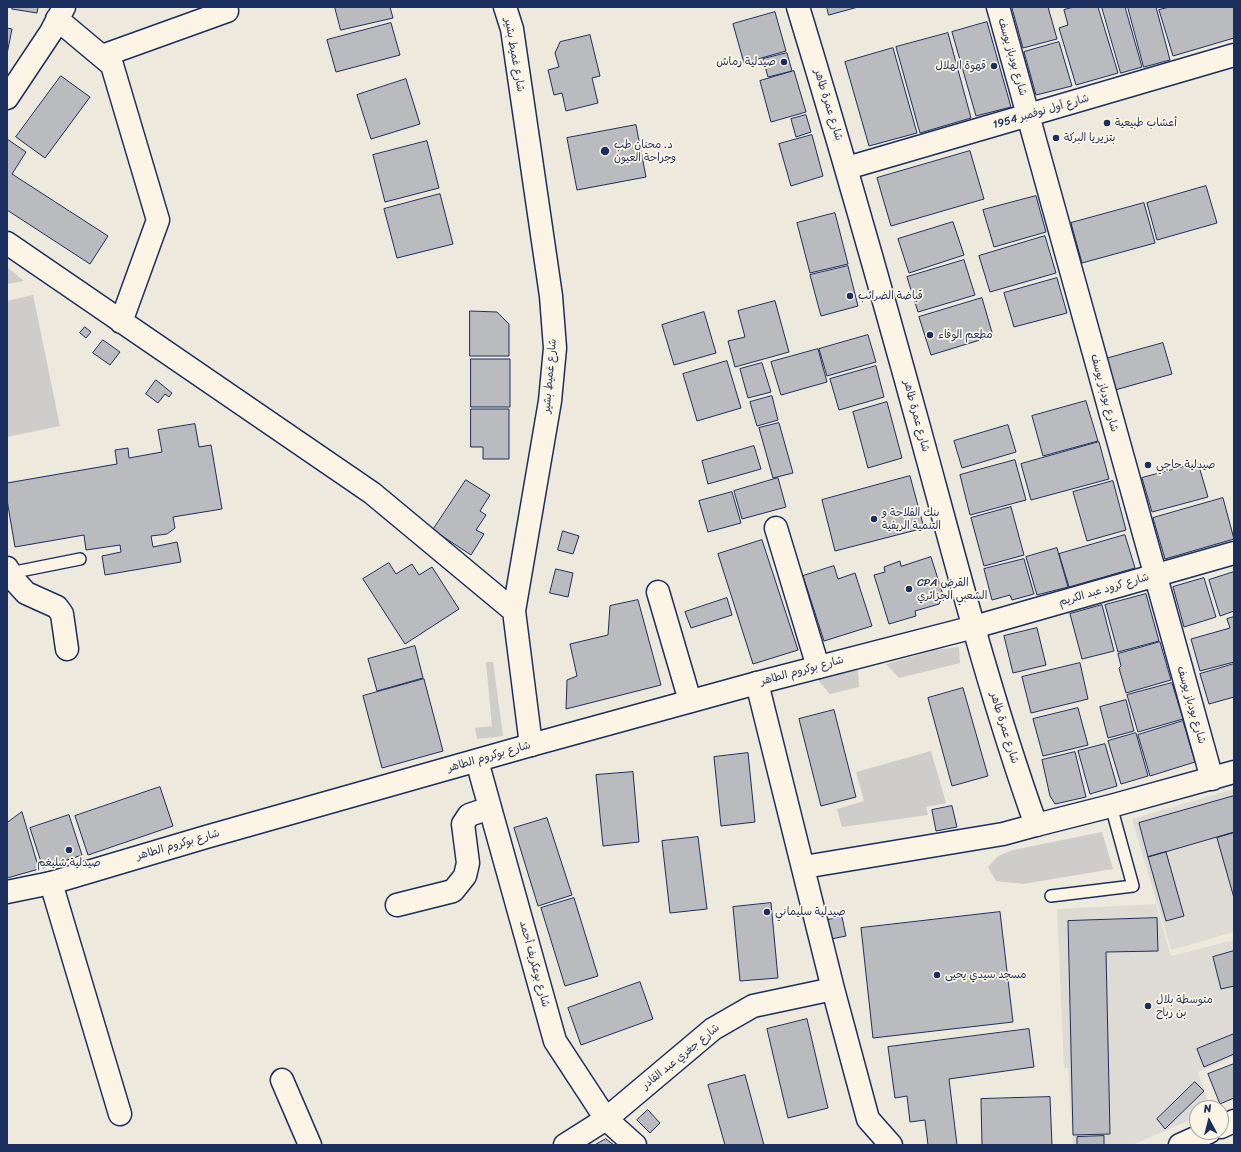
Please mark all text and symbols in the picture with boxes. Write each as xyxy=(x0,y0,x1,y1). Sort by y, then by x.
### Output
street label: شارع غميط بشير xyxy=(501,17,527,93)
street label: شارع بودباز يوسف xyxy=(995,17,1029,97)
place label: صيدلية رماش xyxy=(716,55,776,69)
marker: صيدلية رماش xyxy=(779,57,789,67)
place label: قهوة الهلال xyxy=(935,59,986,73)
marker: قهوة الهلال xyxy=(989,61,999,71)
street label: شارع عمرة طاهر xyxy=(811,68,845,142)
street label: شارع أول نوفمبر 1954 xyxy=(991,92,1091,132)
place label: أعشاب طبيعية xyxy=(1115,116,1177,130)
marker: أعشاب طبيعية xyxy=(1102,118,1112,128)
place label: بتزيريا البركة xyxy=(1064,131,1116,145)
marker: بتزيريا البركة xyxy=(1051,133,1061,143)
place label: د. محنان طب وجراحة العيون xyxy=(614,138,676,164)
marker: د. محنان طب وجراحة العيون xyxy=(599,145,611,157)
place label: قباضة الضرائب xyxy=(858,289,923,303)
marker: قباضة الضرائب xyxy=(845,291,855,301)
place label: مطعم الوفاء xyxy=(938,328,993,342)
marker: مطعم الوفاء xyxy=(925,330,935,340)
street label: شارع غميط بشير xyxy=(540,338,560,414)
street label: شارع بودباز يوسف xyxy=(1087,353,1121,433)
street label: شارع عمرة طاهر xyxy=(900,378,932,454)
place label: صيدلية حاجي xyxy=(1156,458,1215,472)
marker: صيدلية حاجي xyxy=(1143,460,1153,470)
place label: بنك الفلاحة و التنمية الريفية xyxy=(882,506,941,532)
marker: بنك الفلاحة و التنمية الريفية xyxy=(869,514,879,524)
street label: شارع كرود عبد الكريم xyxy=(1057,571,1151,609)
place label: CPA القرض الشعبي الجزائري xyxy=(917,576,987,602)
marker: CPA القرض الشعبي الجزائري xyxy=(904,584,914,594)
street label: شارع بوكروم الطاهر xyxy=(759,654,845,688)
street label: شارع بودباز يوسف xyxy=(1174,665,1208,745)
street label: شارع عمرة طاهر xyxy=(987,691,1021,765)
street label: شارع بوكروم الطاهر xyxy=(446,739,532,775)
street label: شارع بوكروم الطاهر xyxy=(135,827,221,863)
marker: صيدلية شليغم xyxy=(64,845,74,855)
place label: صيدلية شليغم xyxy=(37,856,101,870)
place label: صيدلية سليماني xyxy=(775,905,846,919)
marker: صيدلية سليماني xyxy=(762,907,772,917)
street label: شارع بوعكريف أحمد xyxy=(516,919,552,1009)
place label: مسجد سيدي يحيى xyxy=(945,968,1026,982)
marker: مسجد سيدي يحيى xyxy=(932,970,942,980)
place label: متوسطة بلال بن رباح xyxy=(1156,993,1213,1019)
marker: متوسطة بلال بن رباح xyxy=(1143,1001,1153,1011)
street label: شارع جغري عبد القادر xyxy=(639,1021,723,1093)
text: N xyxy=(1203,1099,1213,1118)
north arrow xyxy=(1189,1100,1229,1140)

